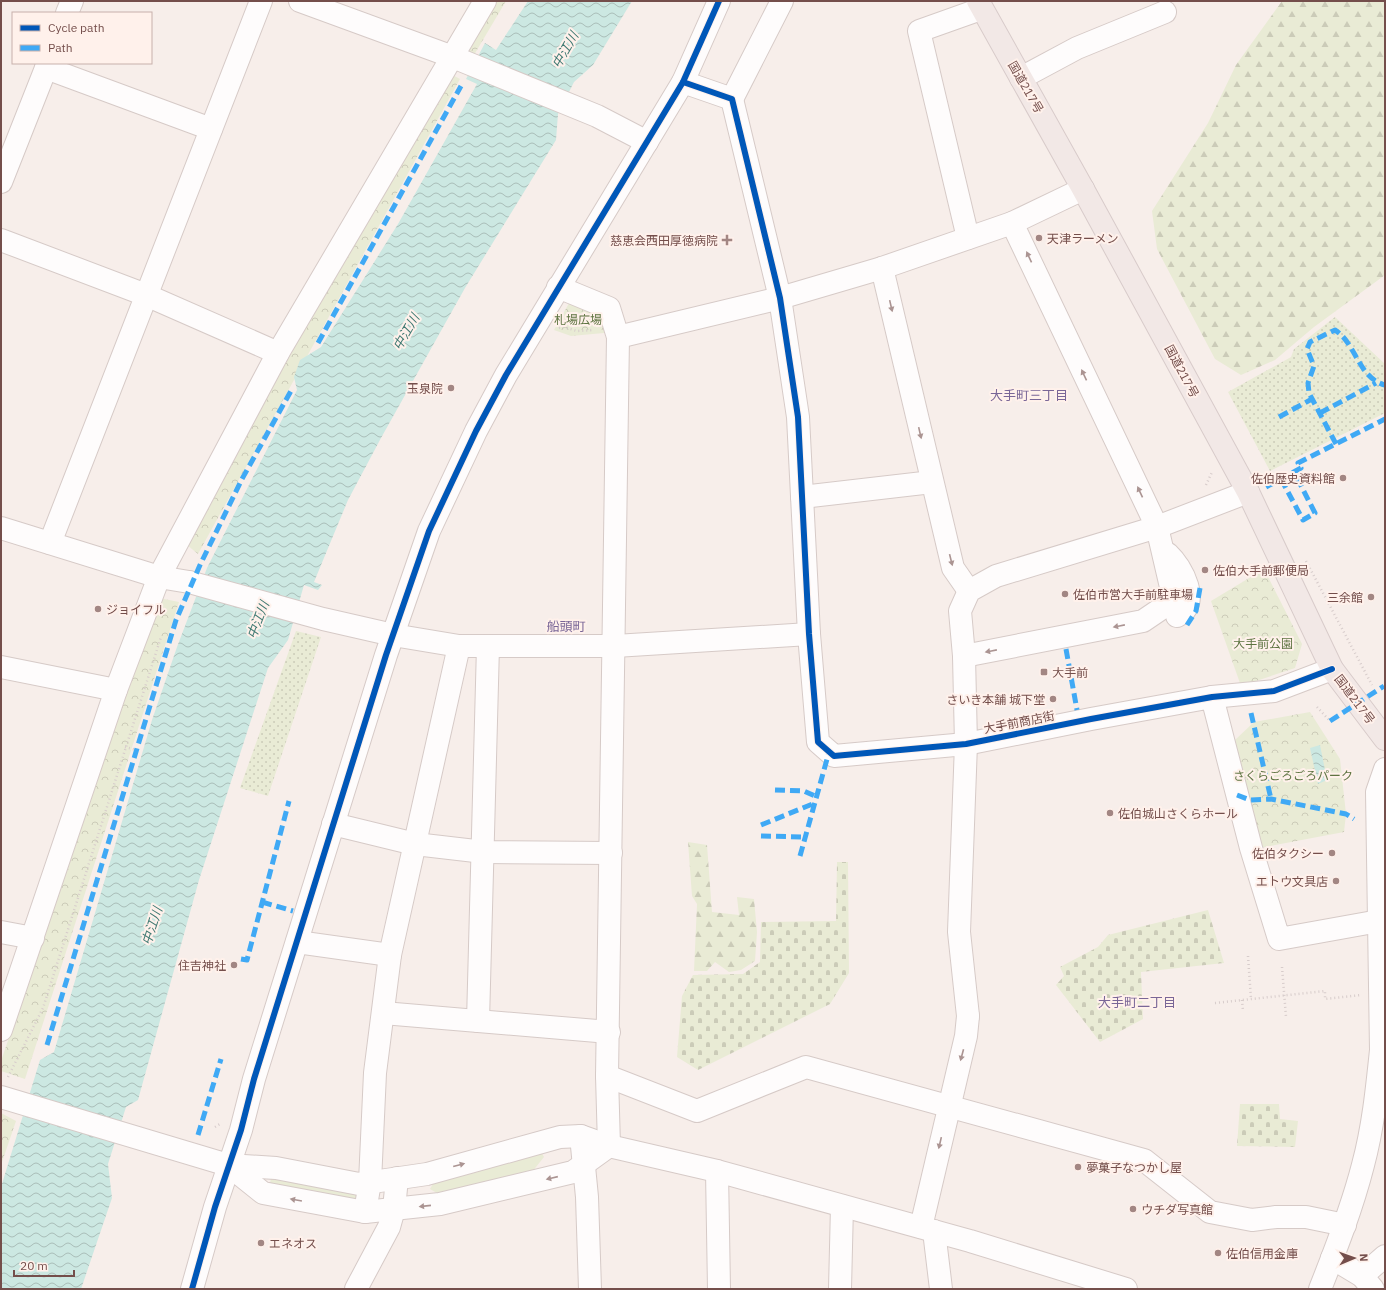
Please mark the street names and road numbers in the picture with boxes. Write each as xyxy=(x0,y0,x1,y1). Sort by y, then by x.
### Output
street label: 国道217号 xyxy=(1005,58,1047,116)
street label: 国道217号 xyxy=(1162,342,1202,400)
street label: 国道217号 xyxy=(1332,671,1378,727)
street label: 大手前商店街 xyxy=(982,708,1056,736)

